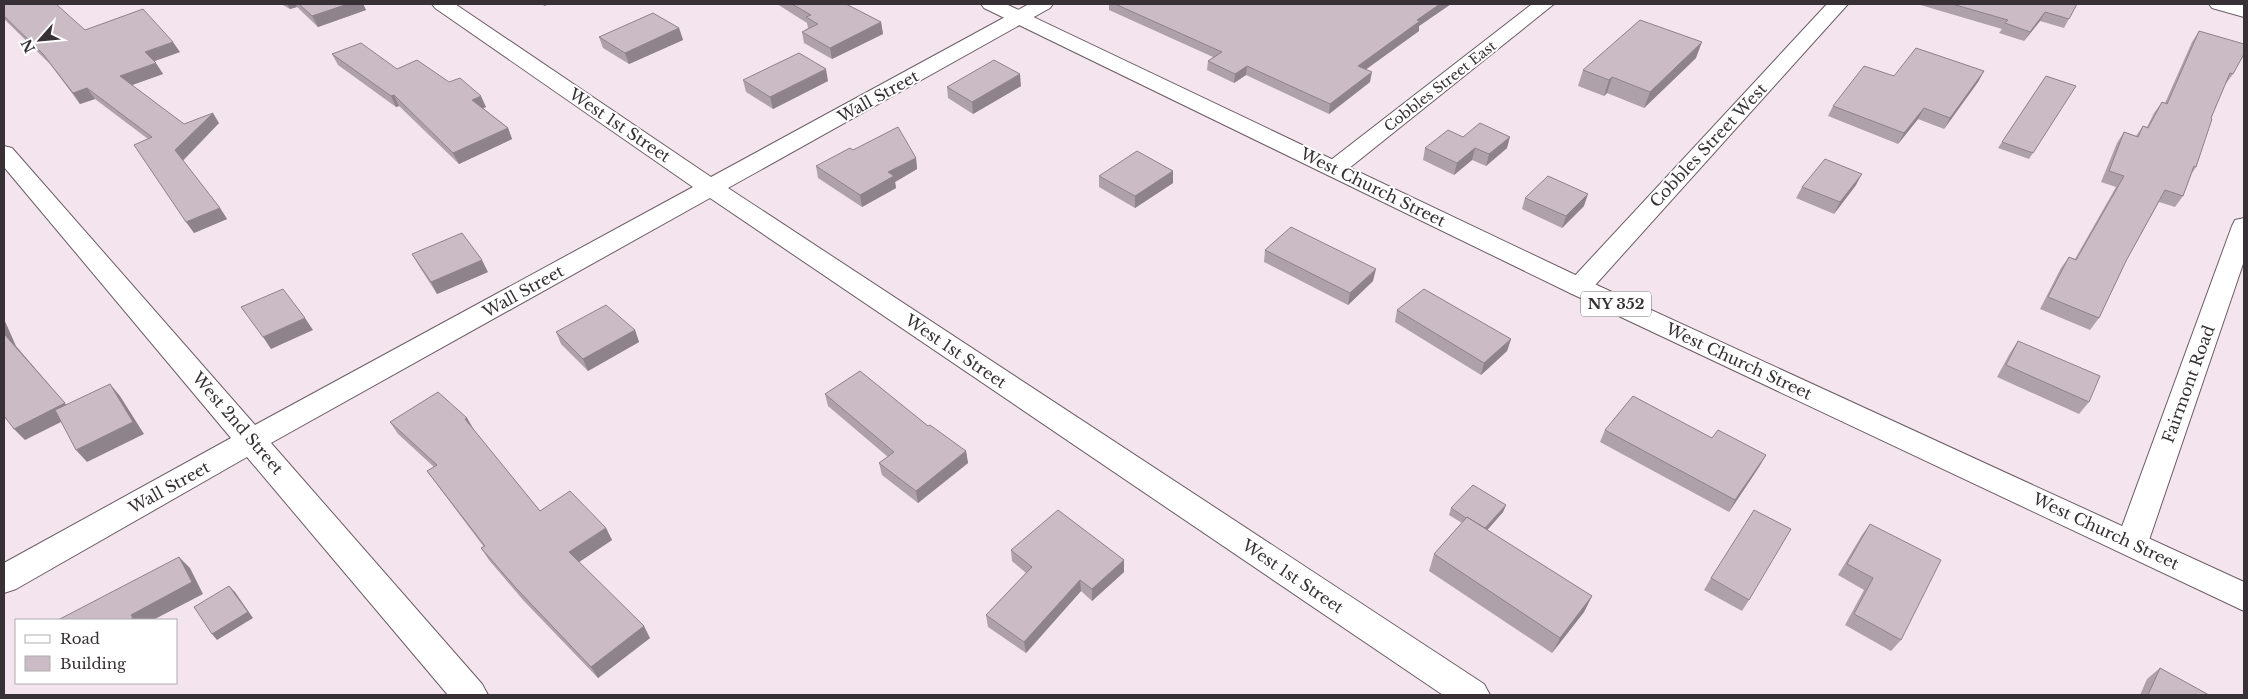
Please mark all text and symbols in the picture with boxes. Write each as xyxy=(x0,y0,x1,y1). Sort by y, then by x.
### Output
north arrow xyxy=(15,15,65,65)
text: N xyxy=(17,36,39,56)
street label: Cobbles Street East xyxy=(1380,36,1500,135)
street label: Wall Street xyxy=(833,66,922,127)
street label: Cobbles Street West xyxy=(1645,79,1771,211)
street label: West 1st Street xyxy=(565,83,674,166)
street label: West Church Street xyxy=(1296,143,1449,231)
street label: Wall Street xyxy=(478,261,567,322)
road number: NY 352 xyxy=(1581,292,1651,316)
street label: West 1st Street xyxy=(901,309,1010,392)
street label: West Church Street xyxy=(1662,318,1815,404)
street label: Fairmont Road xyxy=(2157,322,2219,446)
street label: West 2nd Street xyxy=(187,367,288,478)
street label: Wall Street xyxy=(124,457,213,518)
street label: West Church Street xyxy=(2029,488,2182,574)
street label: West 1st Street xyxy=(1238,534,1347,617)
legend xyxy=(15,619,178,684)
text: Road xyxy=(60,629,100,648)
text: Building xyxy=(60,654,127,673)

